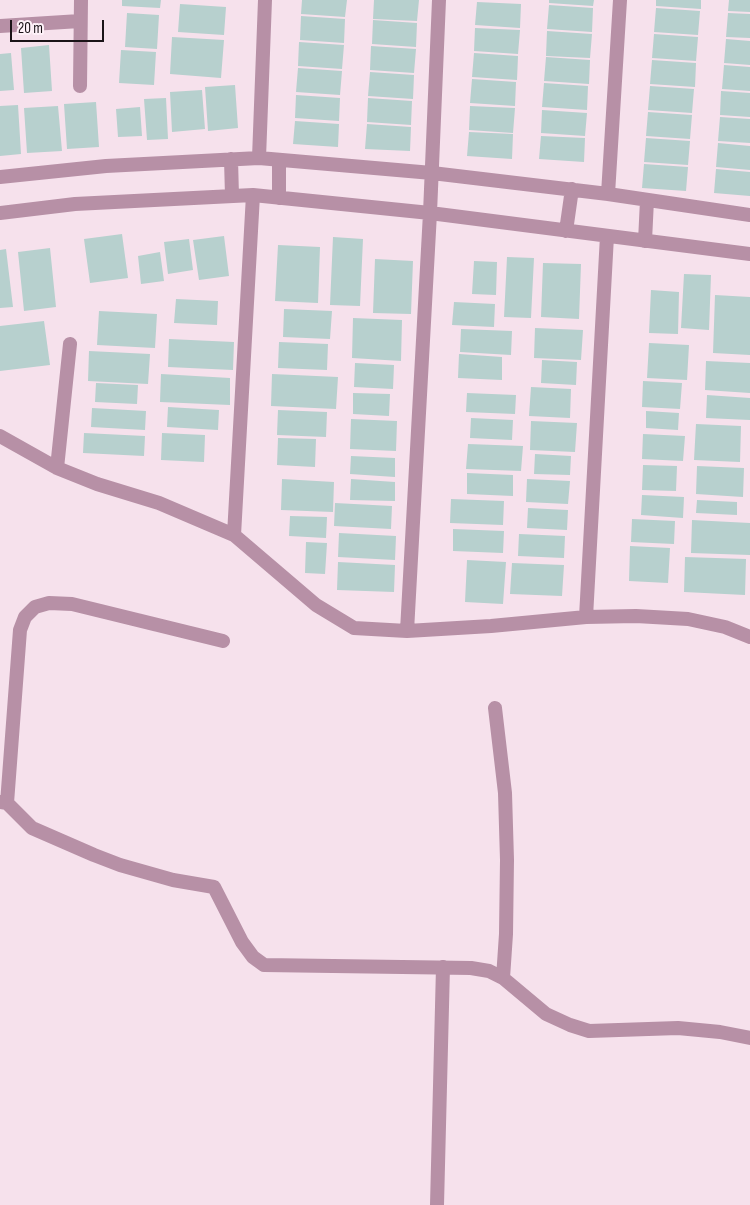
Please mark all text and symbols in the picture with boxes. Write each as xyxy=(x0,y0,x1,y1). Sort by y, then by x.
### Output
scale bar xyxy=(12,10,106,42)
text: 20 m xyxy=(18,19,43,38)

